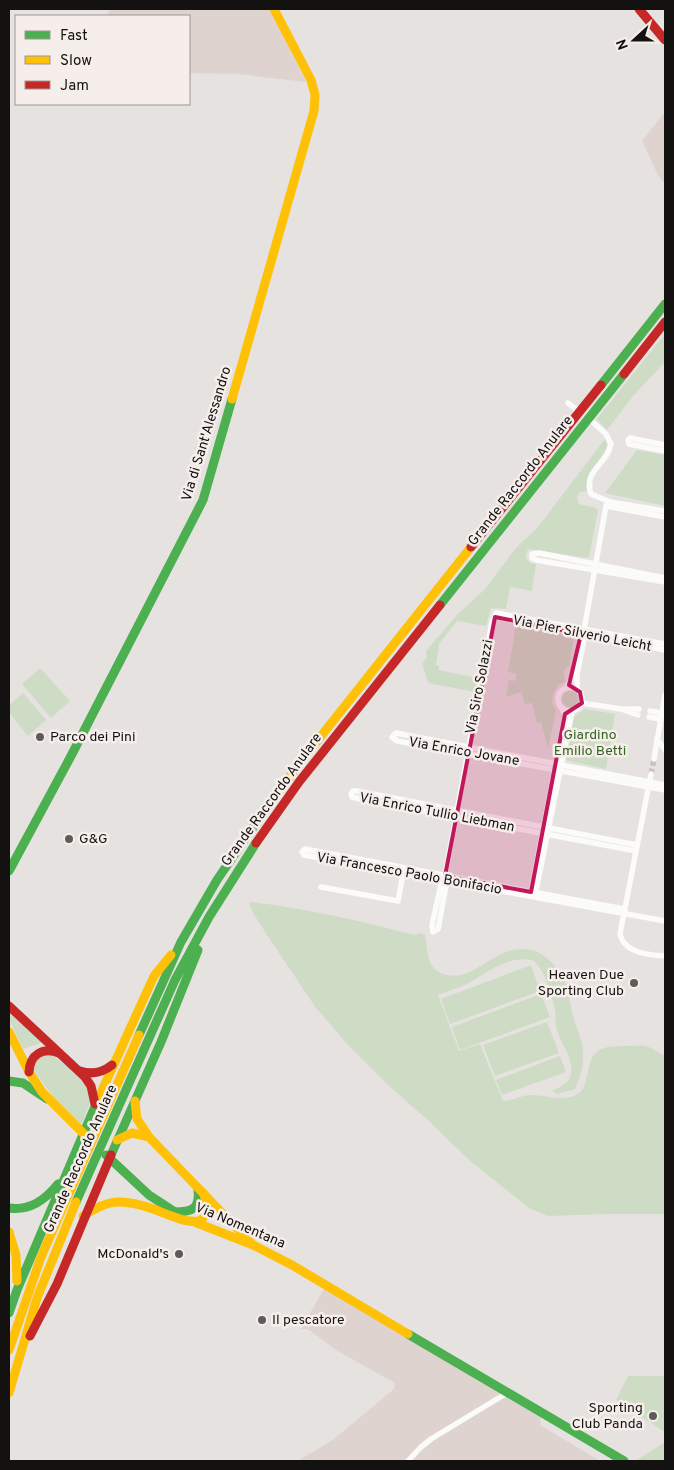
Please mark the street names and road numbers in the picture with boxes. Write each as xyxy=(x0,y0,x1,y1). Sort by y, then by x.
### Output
street label: Via di Sant'Alessandro xyxy=(178,364,236,503)
street label: Grande Raccordo Anulare xyxy=(465,413,577,549)
street label: Via Pier Silverio Leicht xyxy=(511,612,653,656)
street label: Via Siro Solazzi xyxy=(462,638,498,736)
street label: Grande Raccordo Anulare xyxy=(218,730,326,870)
street label: Via Enrico Jovane xyxy=(407,734,521,770)
street label: Via Enrico Tullio Liebman xyxy=(358,790,516,836)
street label: Via Francesco Paolo Bonifacio xyxy=(315,849,503,899)
street label: Grande Raccordo Anulare xyxy=(41,1082,121,1236)
street label: Via Nomentana xyxy=(192,1199,288,1253)

